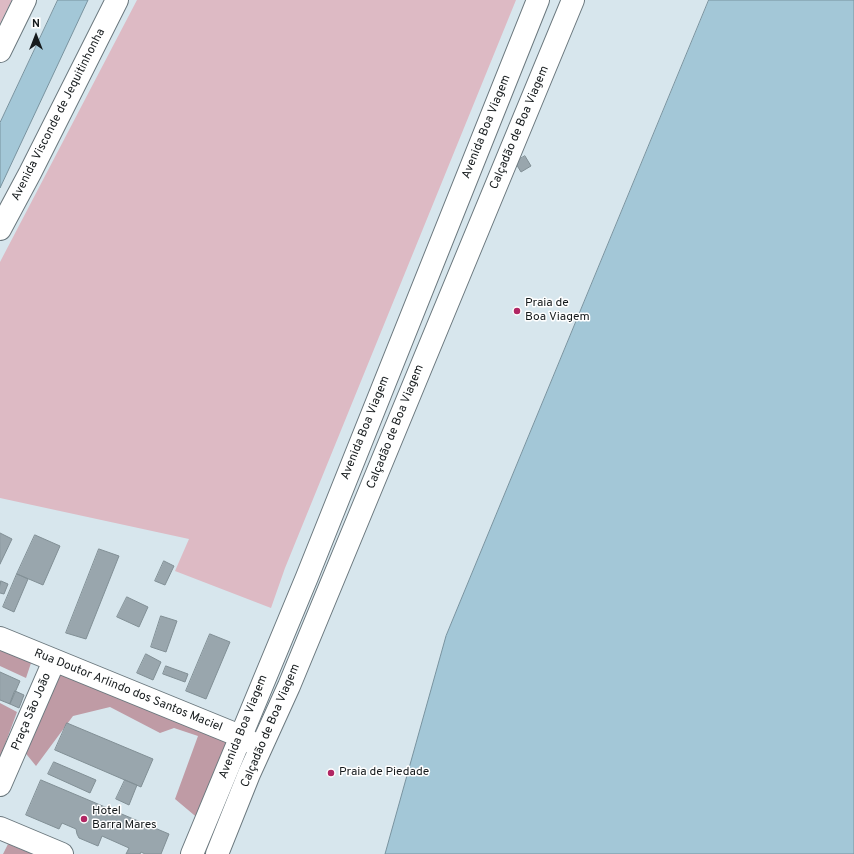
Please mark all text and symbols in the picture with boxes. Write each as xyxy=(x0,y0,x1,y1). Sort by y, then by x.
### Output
north arrow xyxy=(16,16,56,56)
text: N xyxy=(32,17,40,31)
street label: Avenida Visconde de Jequitinhonha xyxy=(9,26,109,204)
street label: Calçadão de Boa Viagem xyxy=(487,64,553,192)
street label: Avenida Boa Viagem xyxy=(460,73,514,181)
place label: Praia de Boa Viagem xyxy=(525,297,590,325)
marker: Praia de Boa Viagem xyxy=(512,306,522,316)
street label: Calçadão de Boa Viagem xyxy=(364,363,428,491)
street label: Avenida Boa Viagem xyxy=(339,374,393,482)
street label: Rua Doutor Arlindo dos Santos Maciel xyxy=(32,647,224,735)
street label: Calçadão de Boa Viagem xyxy=(238,662,304,790)
street label: Praça São João xyxy=(9,671,55,753)
street label: Avenida Boa Viagem xyxy=(217,673,271,781)
place label: Praia de Piedade xyxy=(339,766,429,780)
marker: Praia de Piedade xyxy=(326,768,336,778)
place label: Hotel Barra Mares xyxy=(92,805,157,833)
marker: Hotel Barra Mares xyxy=(79,814,89,824)

